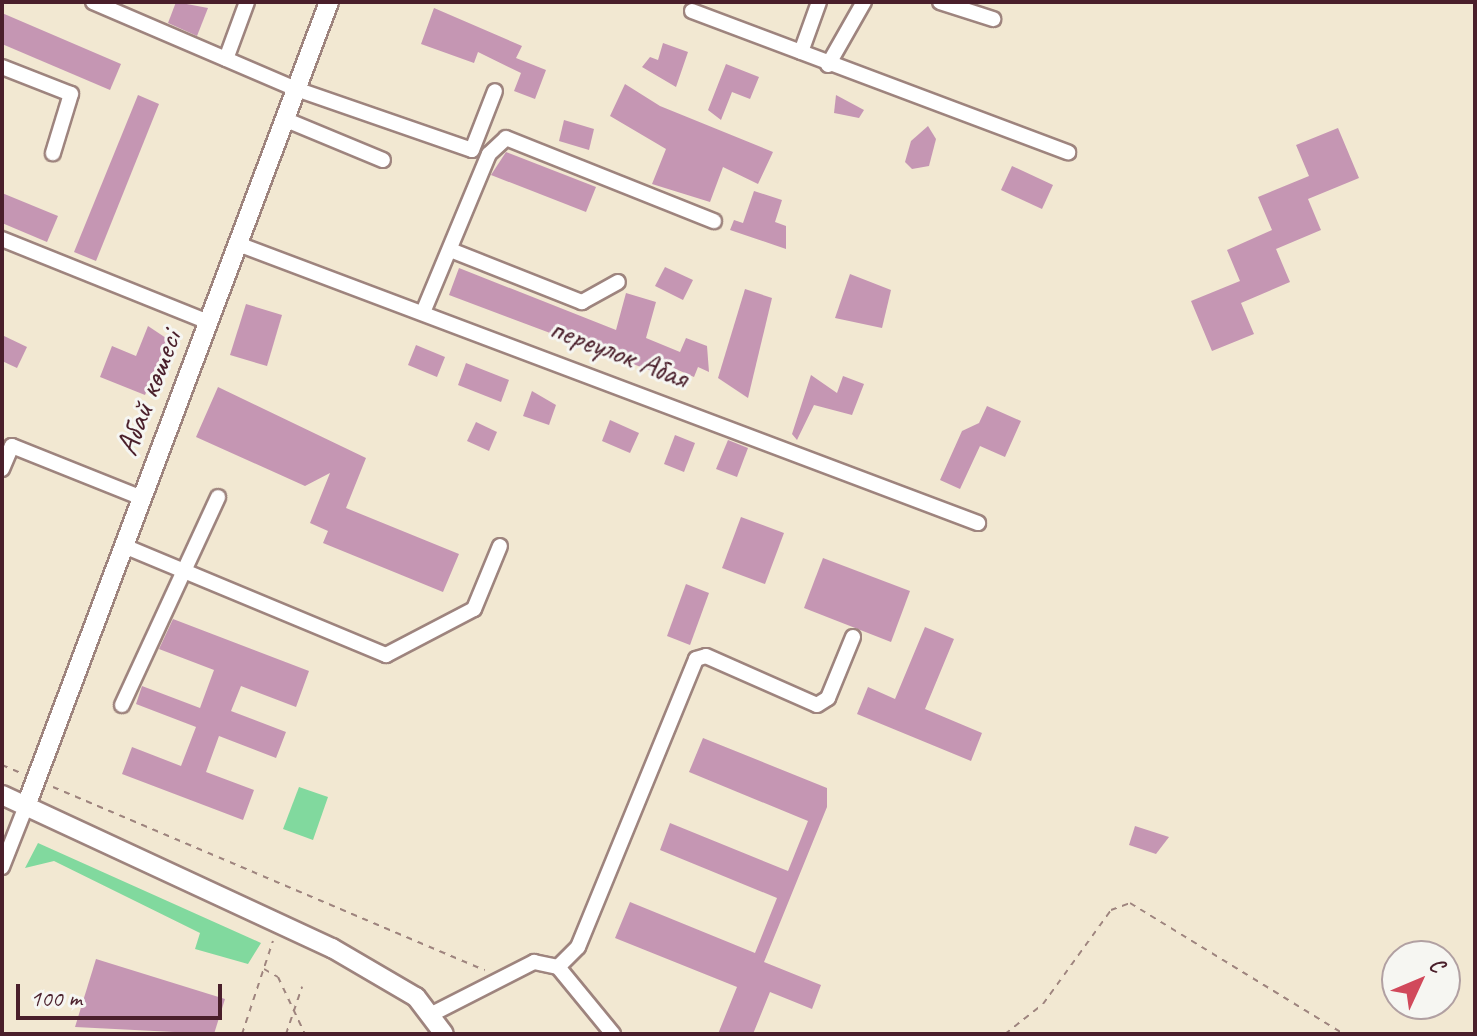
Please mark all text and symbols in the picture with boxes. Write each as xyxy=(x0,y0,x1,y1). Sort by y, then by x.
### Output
street label: переулок Абая xyxy=(544,309,694,397)
street label: Абай көшесі xyxy=(108,325,190,461)
north arrow xyxy=(1381,940,1461,1020)
text: С xyxy=(1423,951,1451,978)
scale bar xyxy=(20,968,226,1018)
text: 100 m xyxy=(30,983,82,1013)

